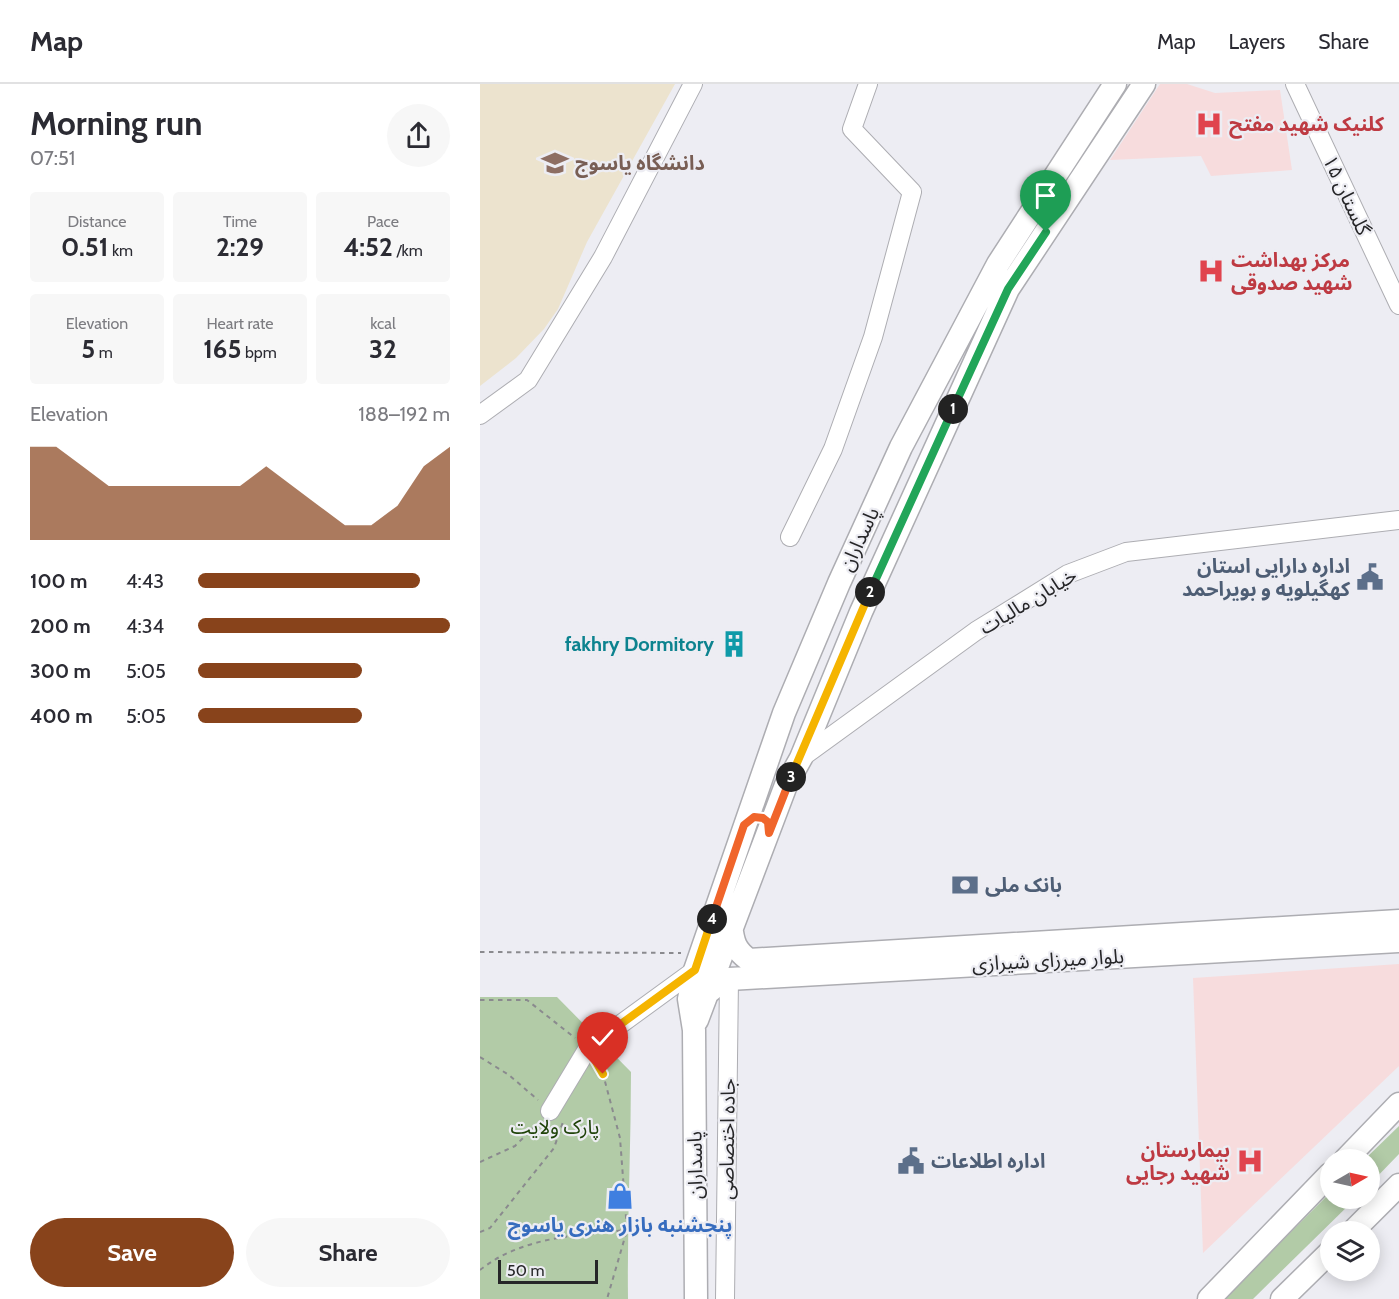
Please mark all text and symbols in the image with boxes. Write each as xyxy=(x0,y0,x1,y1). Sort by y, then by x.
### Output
text: Map xyxy=(30,24,83,58)
text: Map xyxy=(1157,29,1196,54)
text: Layers xyxy=(1229,29,1285,54)
text: Share xyxy=(1318,29,1369,54)
text: Morning run xyxy=(30,103,202,143)
button: share xyxy=(387,104,450,167)
hospital icon: کلنیک شهید مفتح xyxy=(1194,109,1224,139)
place label: کلنیک شهید مفتح xyxy=(1229,112,1385,139)
text: 07:51 xyxy=(30,146,75,170)
school or university icon: دانشگاه یاسوج xyxy=(540,148,570,178)
place label: دانشگاه یاسوج xyxy=(575,151,705,178)
street label: گلستان ۱۵ xyxy=(1318,151,1376,240)
pin xyxy=(1020,170,1071,232)
icon: arrive xyxy=(1029,179,1062,212)
text: Distance xyxy=(68,212,126,231)
text: Time xyxy=(223,212,257,231)
text: Pace xyxy=(367,212,399,231)
text: 0.51 xyxy=(61,231,108,263)
text: 2:29 xyxy=(216,231,264,263)
text: 4:52 xyxy=(343,231,393,263)
text: km xyxy=(108,241,133,260)
text: /km xyxy=(393,241,423,260)
place label: مرکز بهداشت شهید صدوقی xyxy=(1231,248,1352,295)
hospital icon: مرکز بهداشت شهید صدوقی xyxy=(1196,256,1226,286)
text: Elevation xyxy=(66,314,128,333)
text: Heart rate xyxy=(207,314,273,333)
text: kcal xyxy=(370,314,396,333)
text: 5 xyxy=(81,333,95,365)
text: 165 xyxy=(203,333,241,365)
text: 32 xyxy=(369,333,397,365)
text: m xyxy=(95,343,113,362)
text: bpm xyxy=(241,343,277,362)
pin: 1 xyxy=(938,394,968,424)
text: 1 xyxy=(950,399,956,418)
text: Elevation xyxy=(30,402,108,426)
text: 188–192 m xyxy=(358,402,450,426)
street label: پاسداران xyxy=(834,503,885,575)
place label: اداره دارایی استان کهگیلویه و بویراحمد xyxy=(1182,554,1351,601)
public building icon: اداره دارایی استان کهگیلویه و بویراحمد xyxy=(1355,562,1385,592)
street label: خیابان مالیات xyxy=(975,563,1081,639)
text: 100 m xyxy=(30,569,88,593)
text: 4:43 xyxy=(126,569,164,593)
pin: 2 xyxy=(855,577,885,607)
text: 2 xyxy=(866,582,874,601)
text: 200 m xyxy=(30,614,91,638)
text: 4:34 xyxy=(126,614,164,638)
building icon: fakhry Dormitory xyxy=(719,629,749,659)
place label: fakhry Dormitory xyxy=(565,632,714,656)
text: 300 m xyxy=(30,659,91,683)
text: 5:05 xyxy=(126,659,166,683)
text: 400 m xyxy=(30,704,93,728)
text: 5:05 xyxy=(126,704,166,728)
pin: 3 xyxy=(776,762,806,792)
text: 3 xyxy=(787,767,795,786)
bank icon: بانک ملی xyxy=(950,870,980,900)
place label: بانک ملی xyxy=(985,873,1062,897)
pin: 4 xyxy=(697,904,727,934)
text: 4 xyxy=(707,909,717,928)
street label: بلوار میرزای شیرازی xyxy=(971,944,1125,976)
pin xyxy=(577,1012,628,1074)
icon: check xyxy=(586,1021,619,1054)
street label: جاده اختصاصی xyxy=(714,1078,740,1200)
park label: پارک ولایت xyxy=(511,1115,599,1140)
street label: پاسداران xyxy=(682,1131,709,1199)
place label: بیمارستان شهید رجایی xyxy=(1126,1138,1230,1185)
public building icon: اداره اطلاعات xyxy=(896,1146,926,1176)
hospital icon: بیمارستان شهید رجایی xyxy=(1235,1146,1265,1176)
place label: اداره اطلاعات xyxy=(931,1149,1045,1173)
north arrow xyxy=(1320,1149,1380,1209)
map controls xyxy=(1320,1149,1380,1281)
shop icon: پنجشنبه بازار هنری یاسوج xyxy=(605,1181,635,1211)
place label: پنجشنبه بازار هنری یاسوج xyxy=(508,1213,733,1240)
button: Save xyxy=(30,1218,234,1287)
button: Share xyxy=(246,1218,450,1287)
button: layers xyxy=(1320,1221,1380,1281)
scale bar xyxy=(498,1257,598,1284)
text: 50 m xyxy=(507,1261,544,1280)

